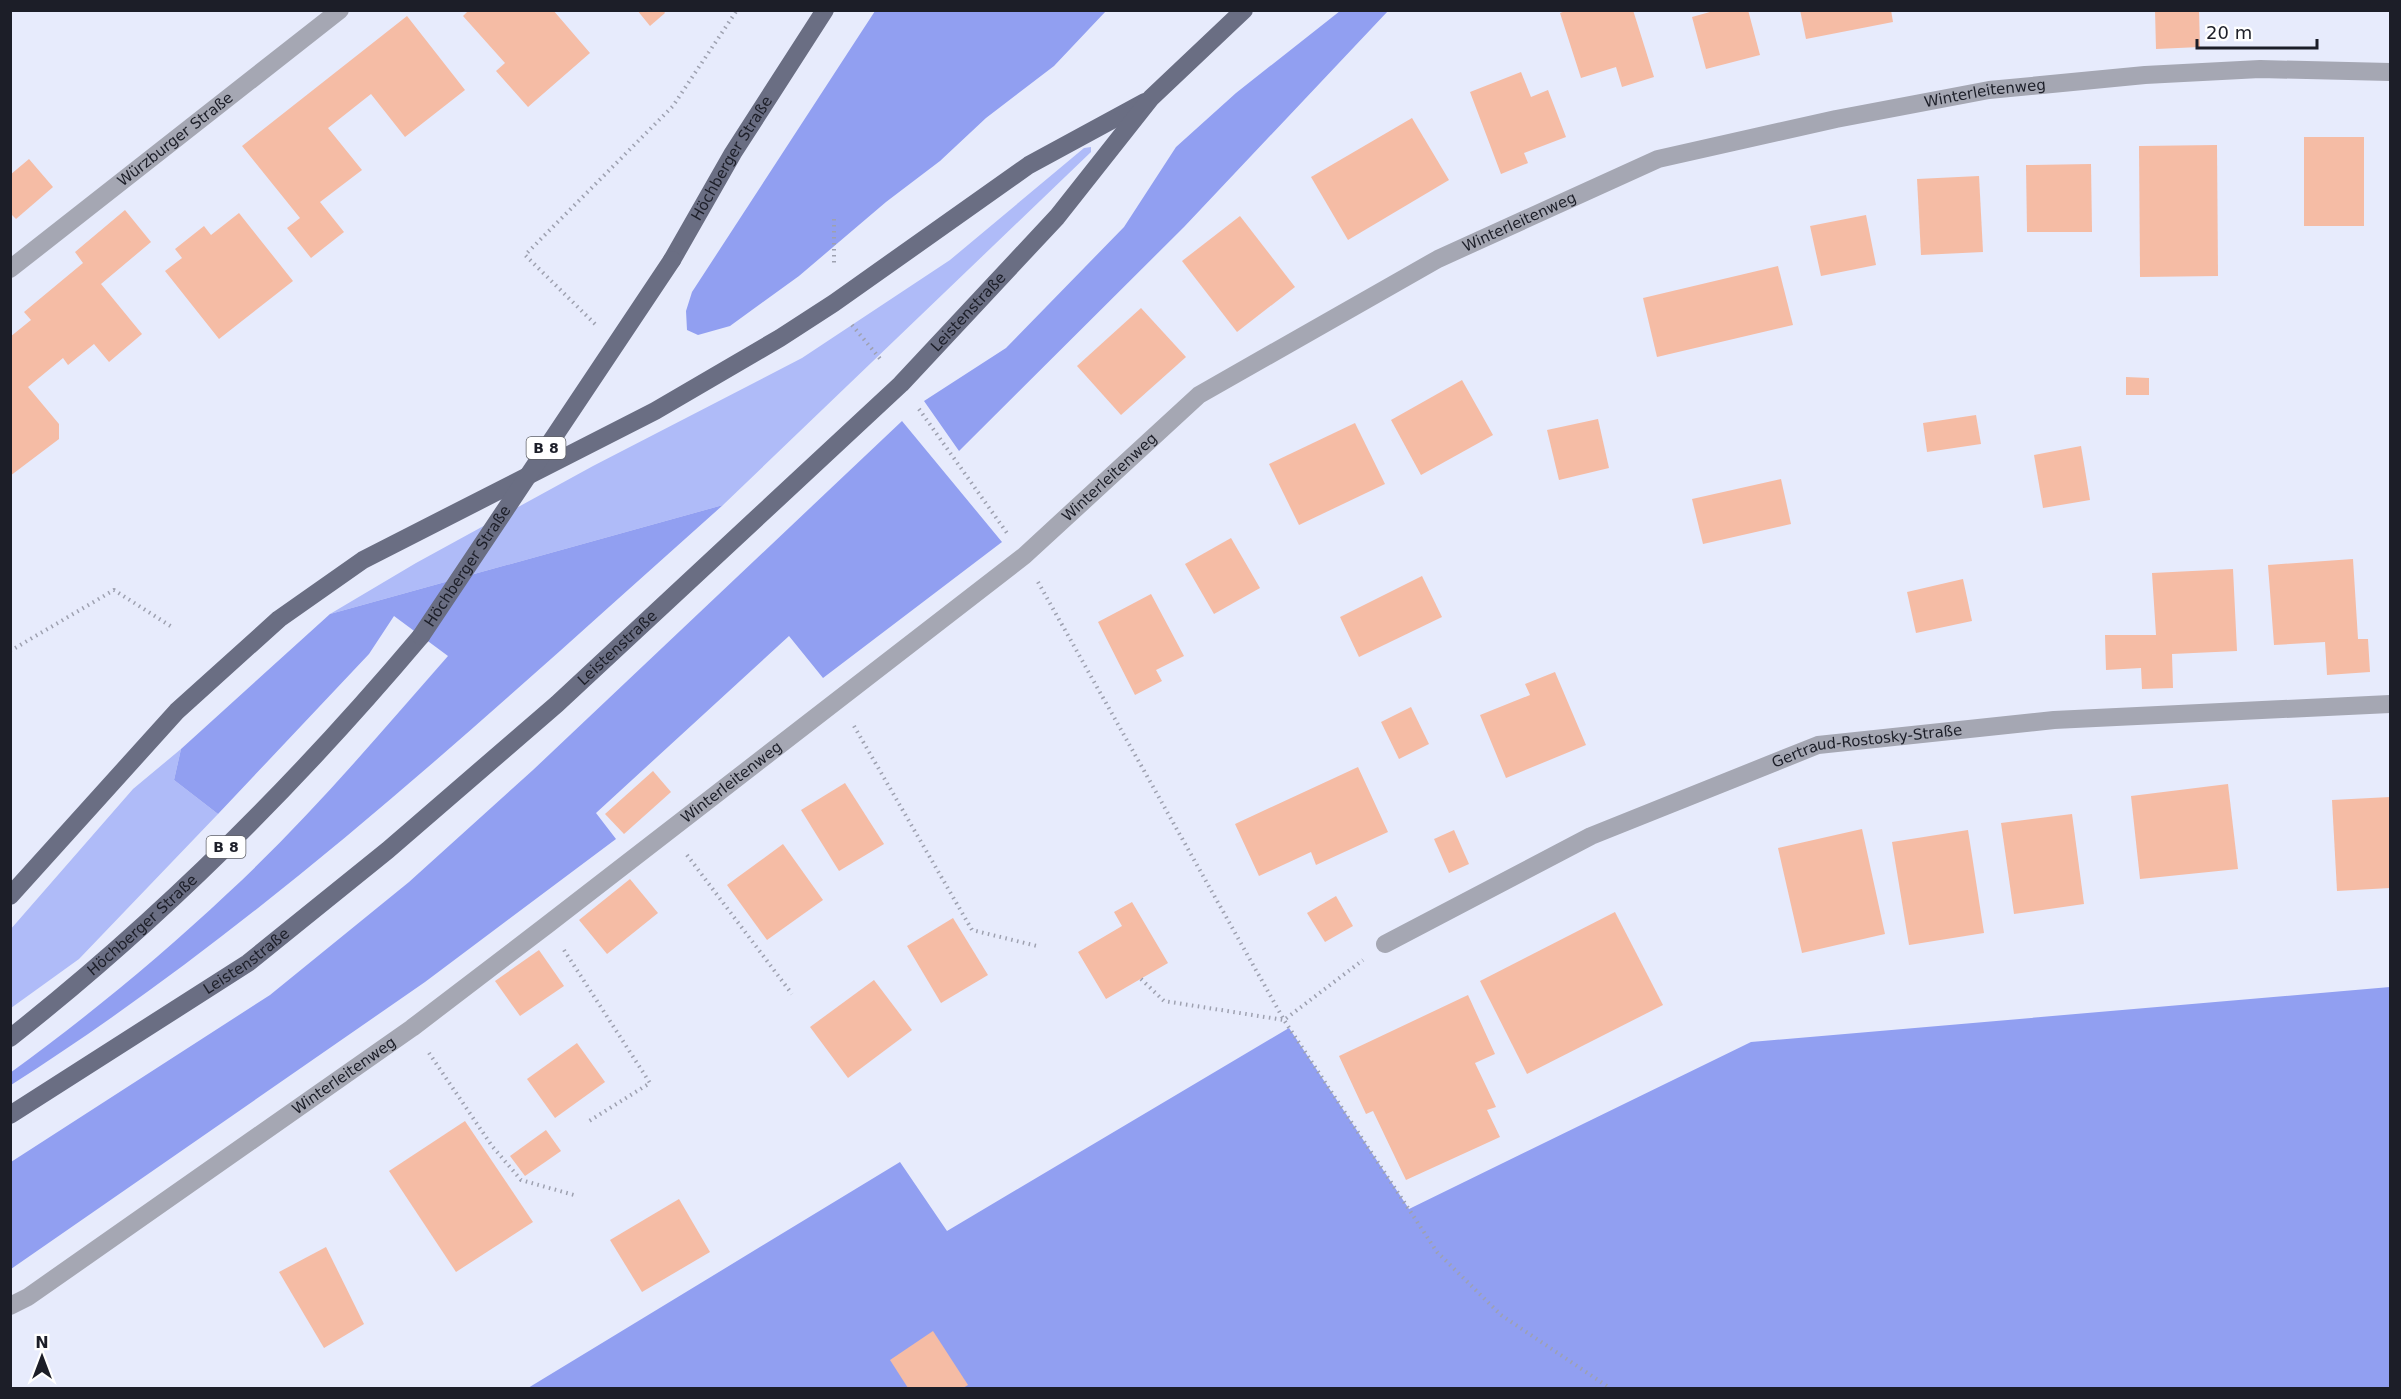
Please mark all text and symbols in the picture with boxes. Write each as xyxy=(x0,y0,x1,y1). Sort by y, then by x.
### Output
scale bar xyxy=(2197,12,2317,50)
text: 20 m xyxy=(2206,22,2252,43)
street label: Winterleitenweg xyxy=(1923,76,2047,111)
street label: Würzburger Straße xyxy=(114,88,237,190)
street label: Höchberger Straße xyxy=(687,93,776,224)
street label: Winterleitenweg xyxy=(1460,188,1579,256)
street label: Leistenstraße xyxy=(927,269,1010,355)
street label: Winterleitenweg xyxy=(1058,429,1161,526)
road number: B 8 xyxy=(526,437,566,459)
street label: Höchberger Straße xyxy=(421,502,515,630)
street label: Leistenstraße xyxy=(574,607,661,689)
street label: Gertraud-Rostosky-Straße xyxy=(1769,721,1963,772)
street label: Winterleitenweg xyxy=(677,738,786,827)
road number: B 8 xyxy=(206,836,246,858)
street label: Höchberger Straße xyxy=(84,871,201,979)
street label: Leistenstraße xyxy=(200,924,293,998)
street label: Winterleitenweg xyxy=(289,1033,399,1118)
north arrow xyxy=(12,1327,72,1387)
text: N xyxy=(35,1333,49,1352)

